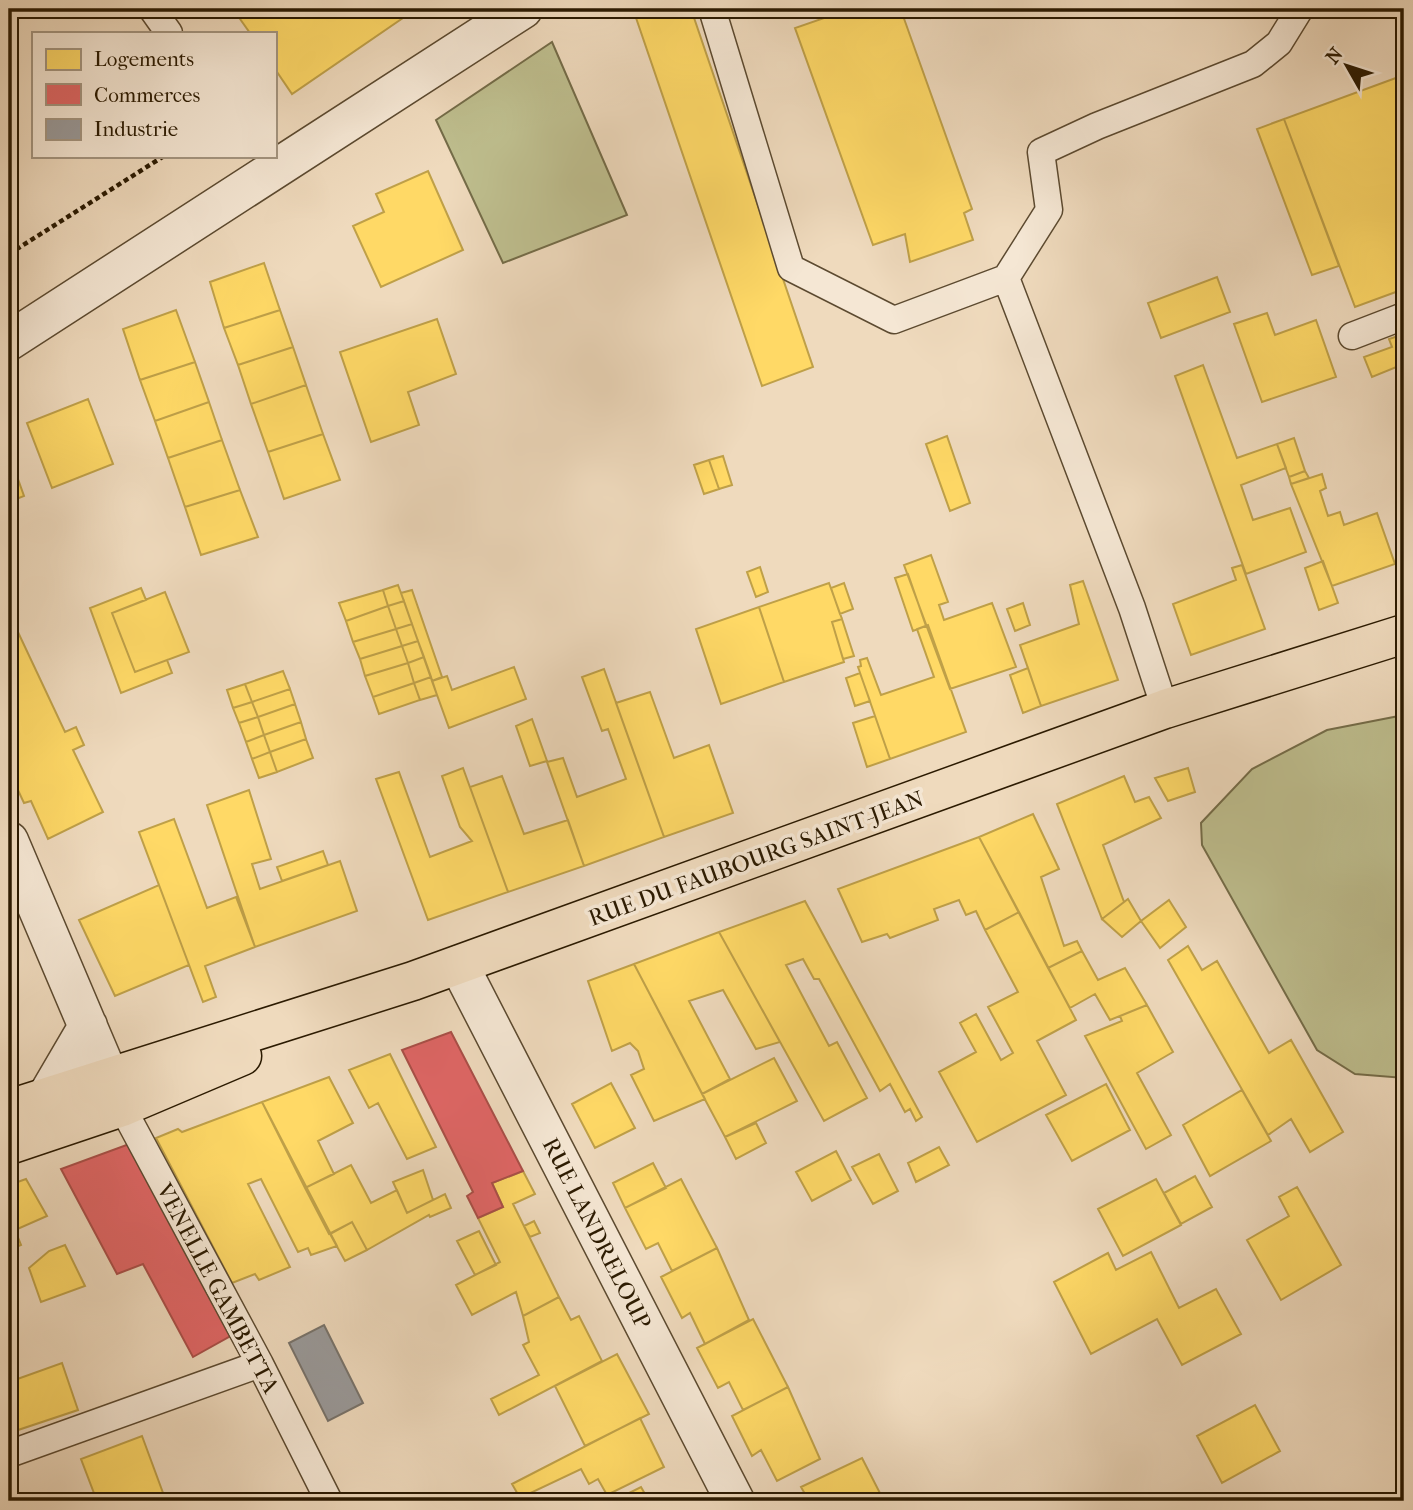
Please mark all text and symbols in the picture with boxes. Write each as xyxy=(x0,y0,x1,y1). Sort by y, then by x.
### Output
legend xyxy=(32,32,276,158)
north arrow xyxy=(1312,32,1382,102)
text: N xyxy=(1321,43,1348,68)
text: Logements xyxy=(94,47,194,71)
text: Commerces xyxy=(94,83,200,107)
text: Industrie xyxy=(94,117,178,141)
street label: RUE DU FAUBOURG SAINT-JEAN xyxy=(585,785,927,932)
street label: RUE LANDRELOUP xyxy=(537,1133,657,1333)
street label: VENELLE GAMBETTA xyxy=(150,1178,285,1399)

